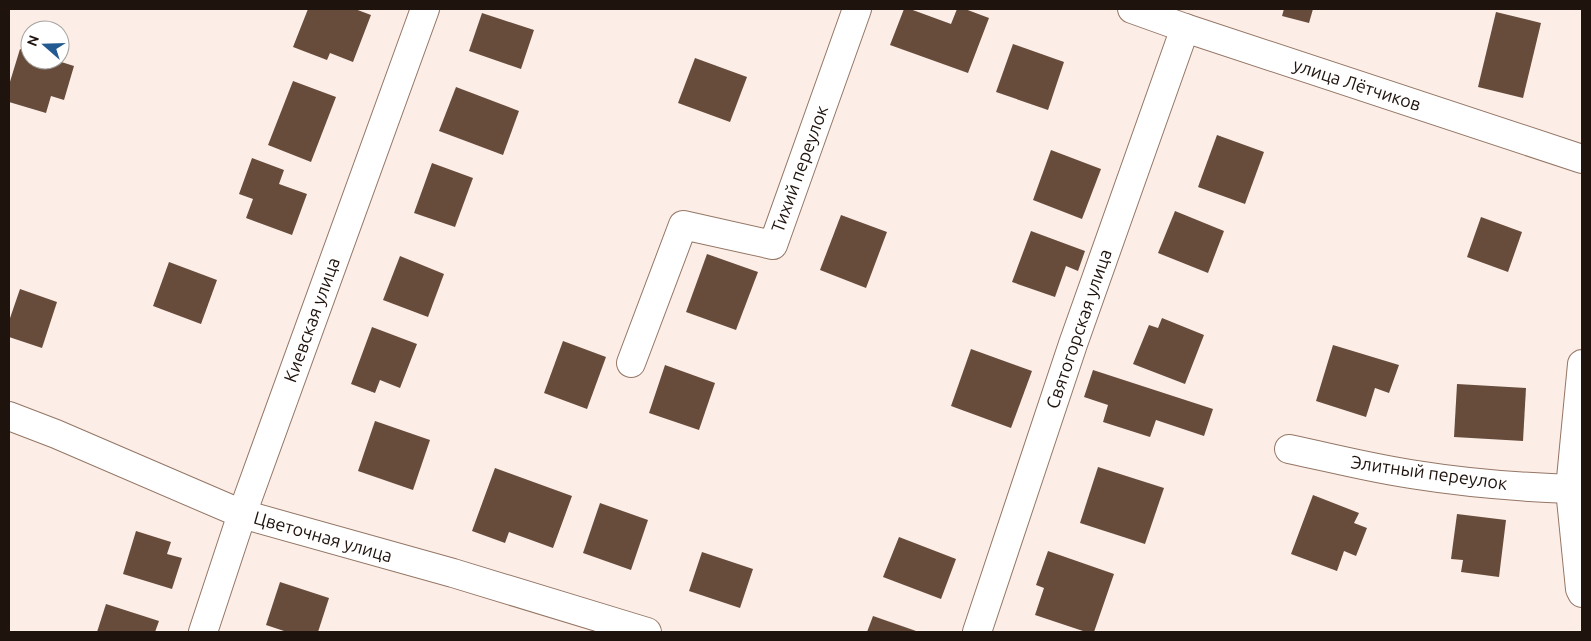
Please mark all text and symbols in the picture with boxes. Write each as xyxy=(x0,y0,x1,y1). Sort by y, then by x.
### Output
north arrow xyxy=(20,20,70,70)
text: N xyxy=(23,33,42,48)
street label: улица Лётчиков xyxy=(1291,54,1424,114)
street label: Тихий переулок xyxy=(767,102,831,235)
street label: Святогорская улица xyxy=(1041,246,1115,411)
street label: Киевская улица xyxy=(279,254,343,385)
street label: Элитный переулок xyxy=(1349,451,1509,493)
street label: Цветочная улица xyxy=(252,507,395,565)

